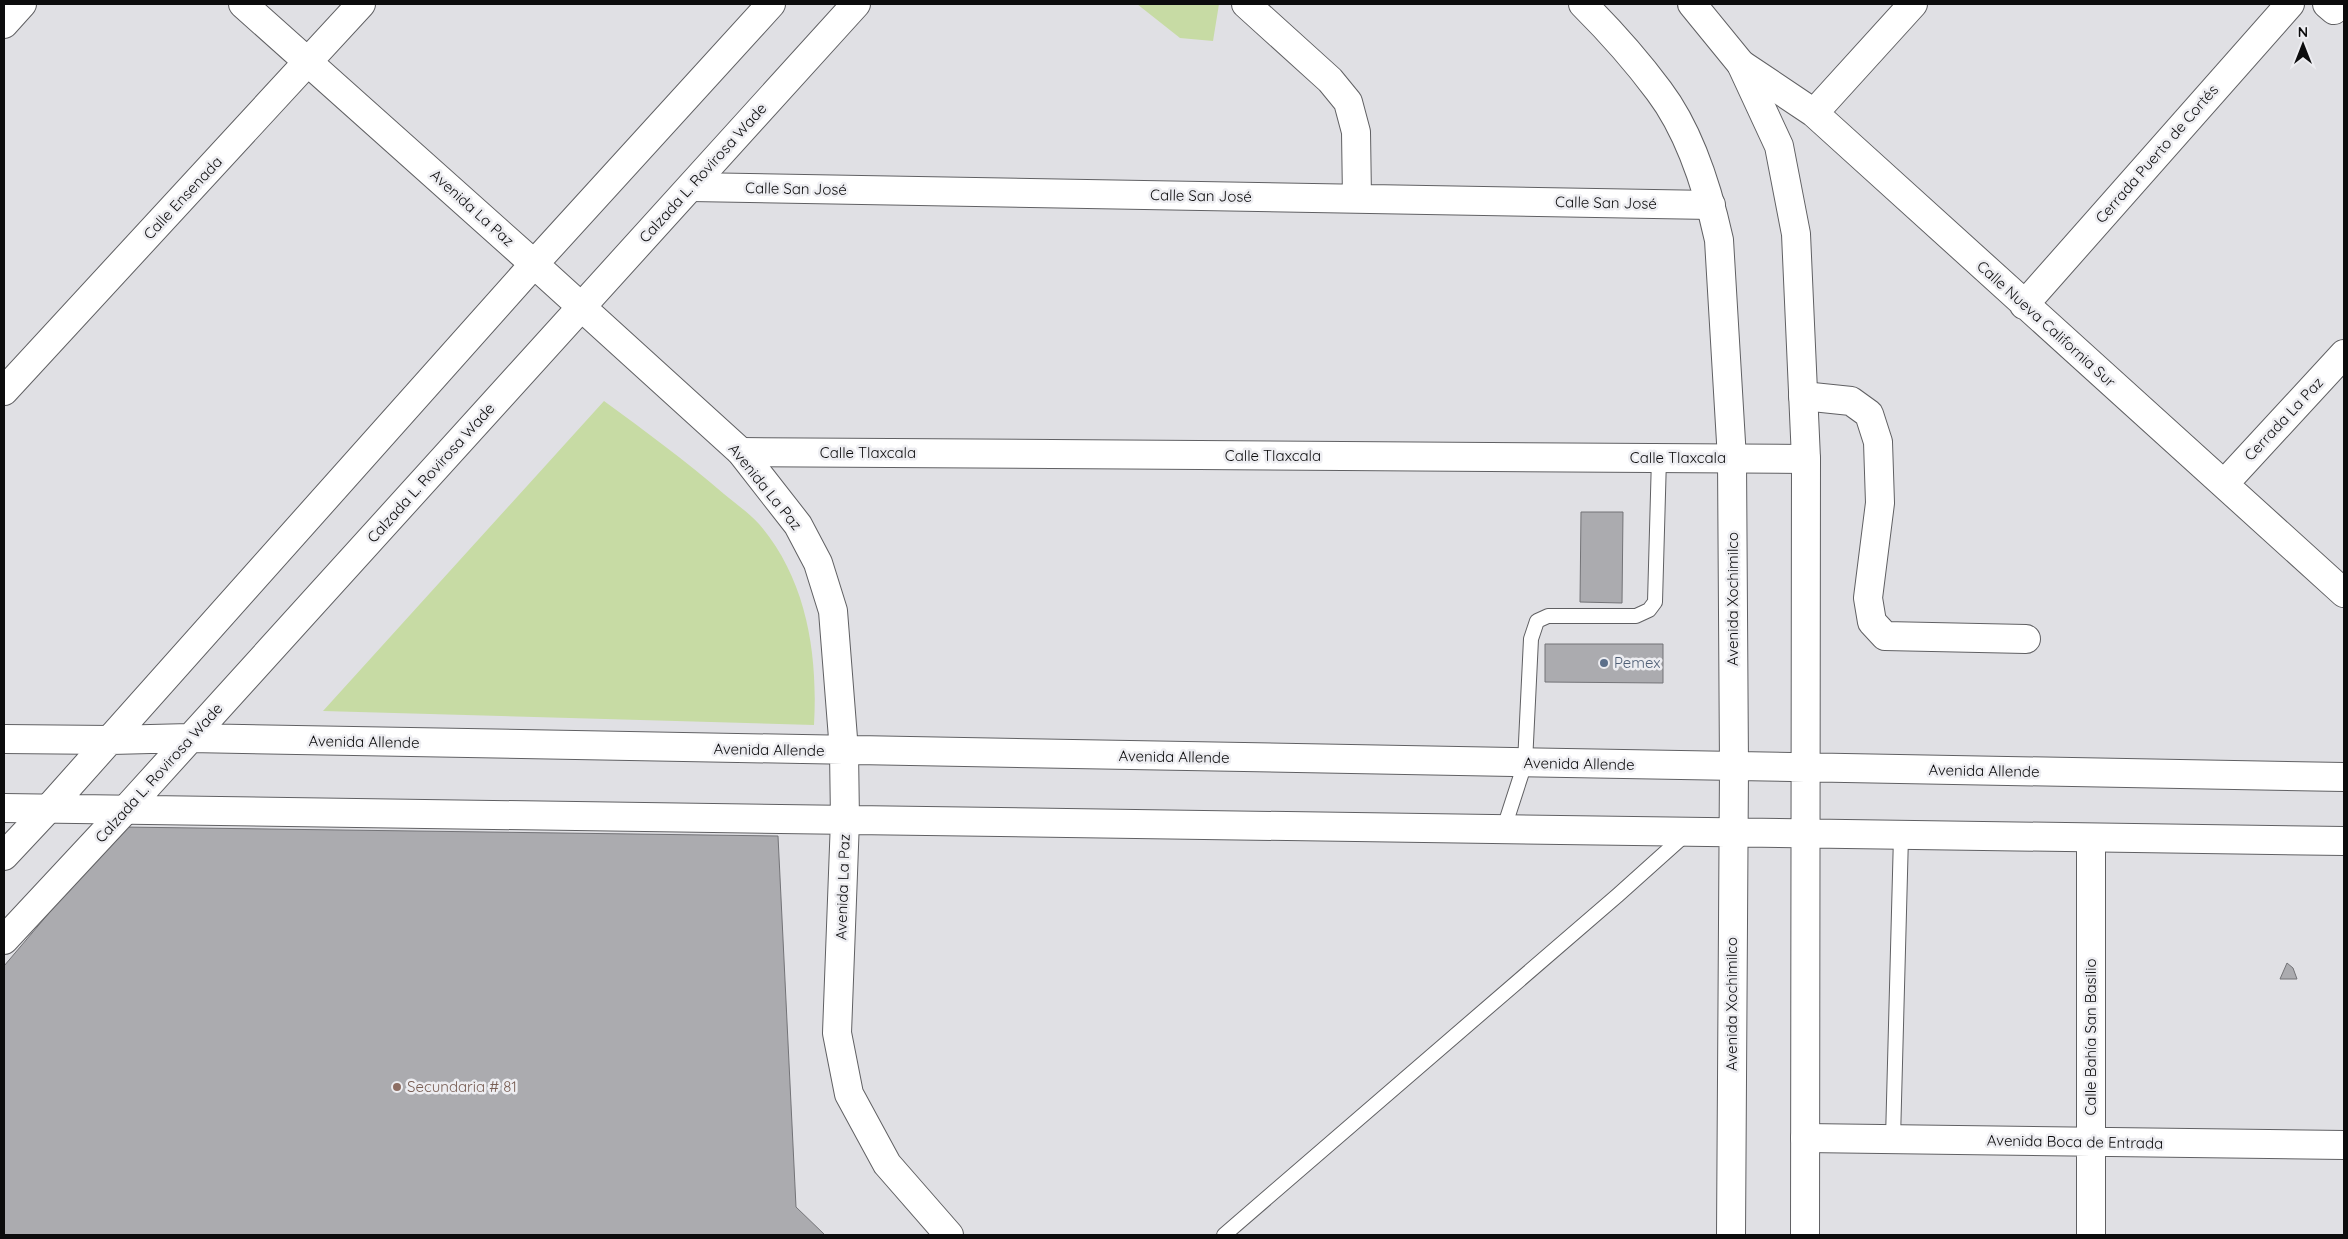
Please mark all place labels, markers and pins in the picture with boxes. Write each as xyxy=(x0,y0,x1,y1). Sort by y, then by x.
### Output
place label: Pemex xyxy=(1614,653,1661,672)
marker: Pemex xyxy=(1598,657,1610,669)
place label: Secundaria # 81 xyxy=(407,1077,517,1096)
marker: Secundaria # 81 xyxy=(391,1081,403,1093)

